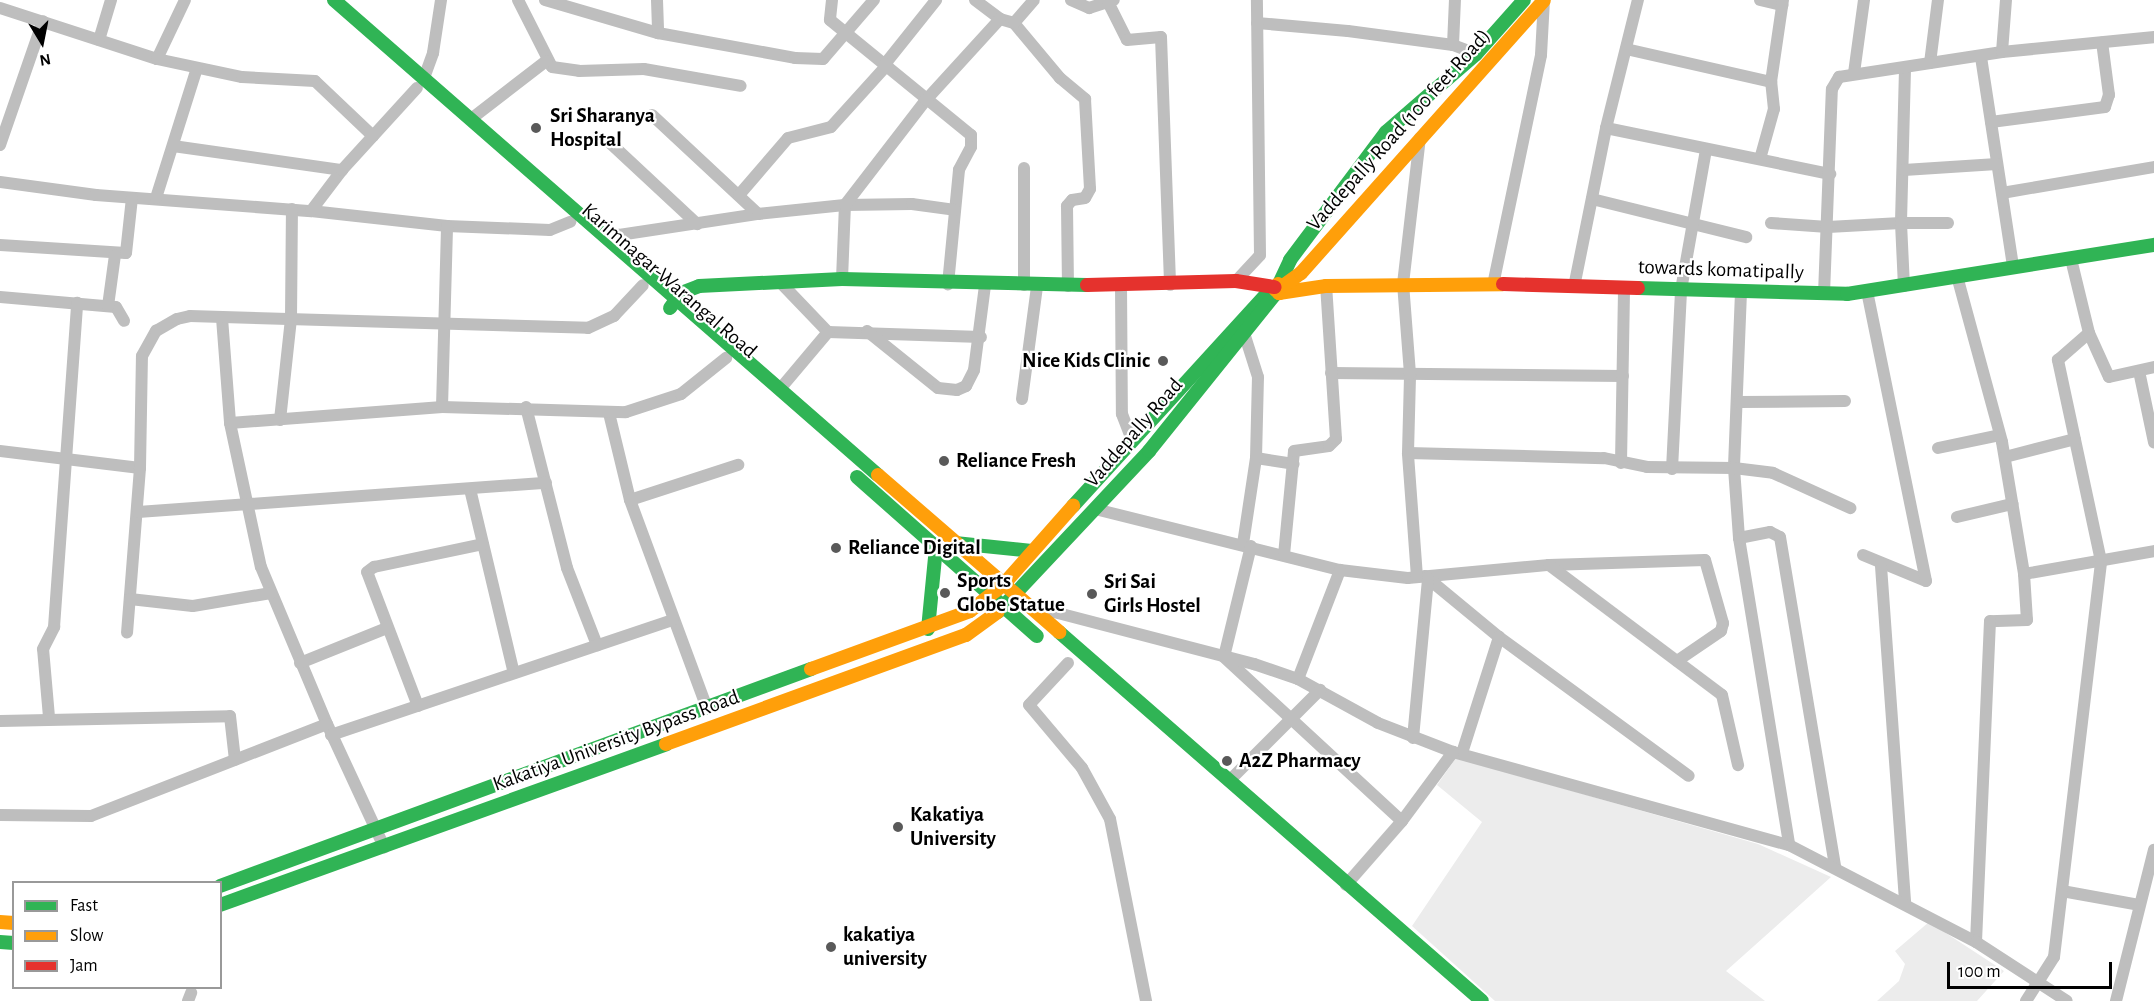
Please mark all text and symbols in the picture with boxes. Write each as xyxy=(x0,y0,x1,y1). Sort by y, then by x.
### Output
north arrow xyxy=(12,12,72,72)
street label: Vaddepally Road (100 feet Road) xyxy=(1302,24,1496,236)
text: N xyxy=(38,51,52,69)
place label: Sri Sharanya Hospital xyxy=(550,103,655,153)
marker: Sri Sharanya Hospital xyxy=(527,119,545,137)
street label: Karimnagar-Warangal Road xyxy=(576,198,762,364)
street label: towards komatipally xyxy=(1638,255,1804,285)
place label: Nice Kids Clinic xyxy=(1022,348,1150,374)
marker: Nice Kids Clinic xyxy=(1154,352,1172,370)
street label: Vaddepally Road xyxy=(1080,373,1188,493)
place label: Reliance Fresh xyxy=(956,448,1076,474)
marker: Reliance Fresh xyxy=(937,454,951,468)
place label: Reliance Digital xyxy=(848,535,981,561)
marker: Reliance Digital xyxy=(829,541,843,555)
place label: Sports Globe Statue xyxy=(957,568,1065,618)
place label: Sri Sai Girls Hostel xyxy=(1104,569,1201,619)
marker: Sports Globe Statue xyxy=(938,586,952,600)
marker: Sri Sai Girls Hostel xyxy=(1085,587,1099,601)
street label: Kakatiya University Bypass Road xyxy=(489,685,743,797)
place label: A2Z Pharmacy xyxy=(1239,748,1361,774)
marker: A2Z Pharmacy xyxy=(1220,754,1234,768)
place label: Kakatiya University xyxy=(910,802,996,852)
marker: Kakatiya University xyxy=(891,820,905,834)
legend xyxy=(12,881,222,989)
text: Fast xyxy=(70,897,98,915)
place label: kakatiya university xyxy=(843,922,927,972)
text: Slow xyxy=(70,927,103,945)
marker: kakatiya university xyxy=(824,940,838,954)
scale bar xyxy=(1950,950,2115,988)
text: Jam xyxy=(70,957,98,975)
text: 100 m xyxy=(1958,963,2001,981)

